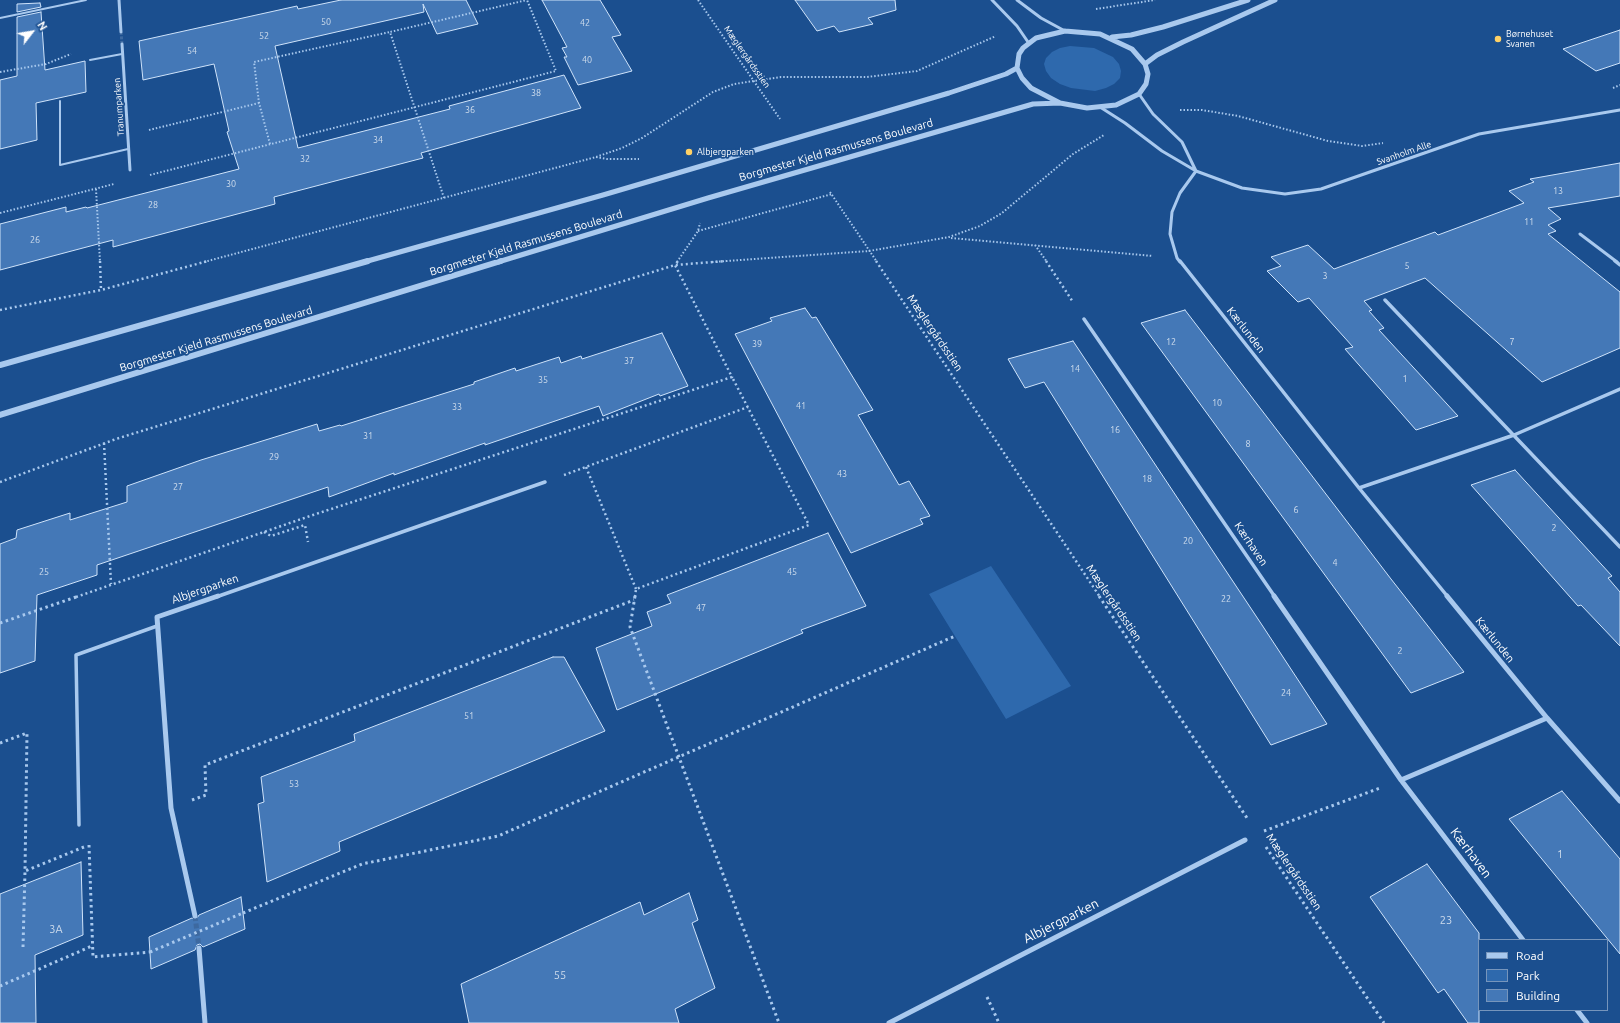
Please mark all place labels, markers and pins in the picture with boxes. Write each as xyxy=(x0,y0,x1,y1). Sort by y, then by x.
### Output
place label: Børnehuset Svanen xyxy=(1506,29,1553,50)
marker: Børnehuset Svanen xyxy=(1493,34,1503,44)
marker: Albjergparken xyxy=(684,147,694,157)
place label: Albjergparken xyxy=(697,147,754,157)

